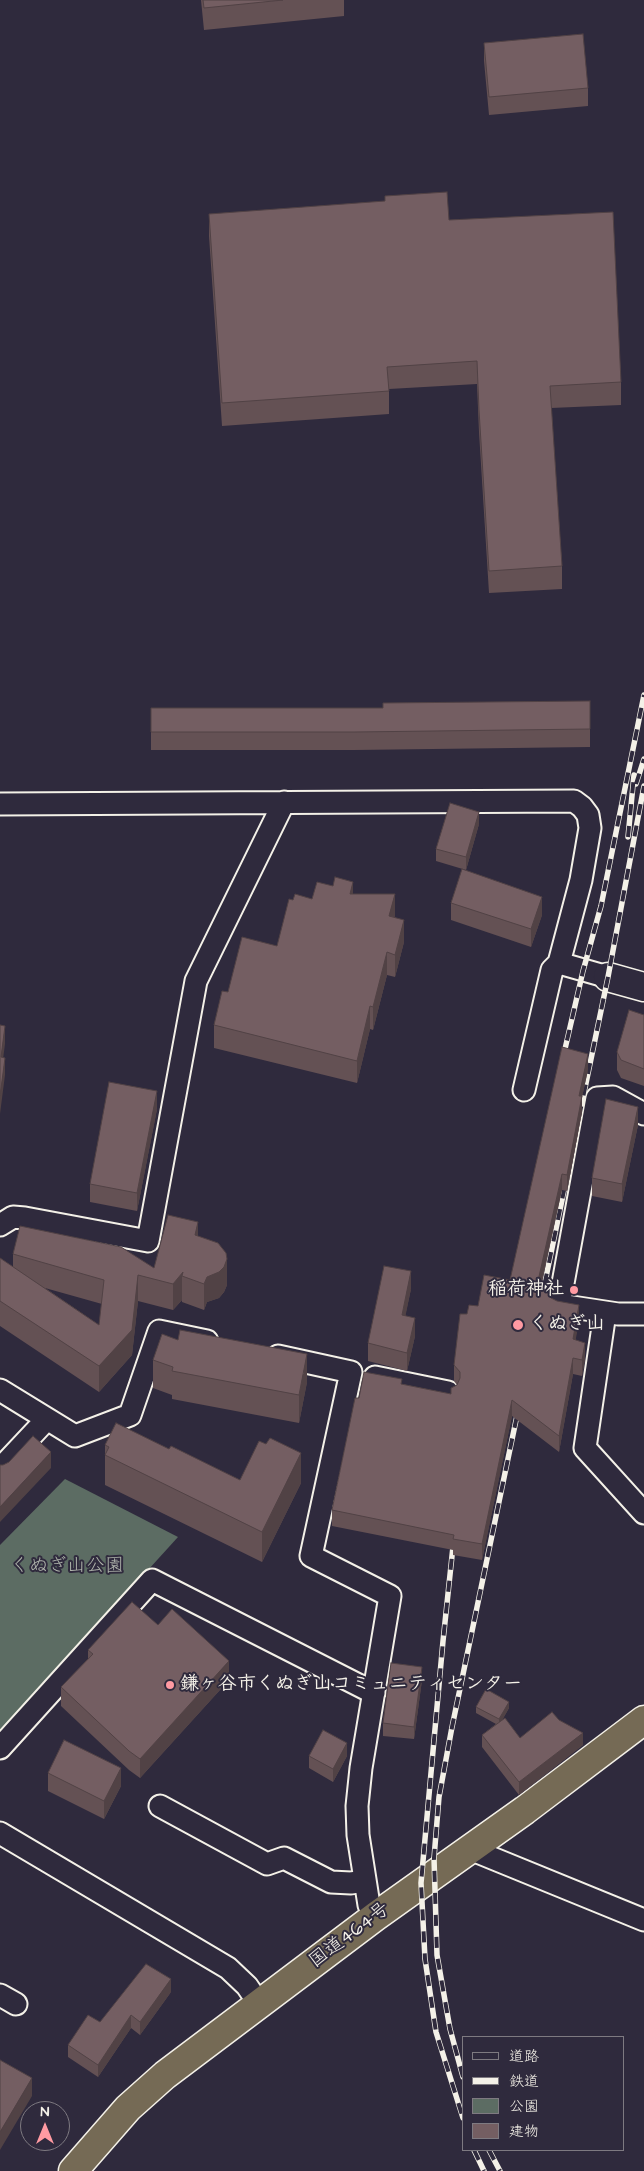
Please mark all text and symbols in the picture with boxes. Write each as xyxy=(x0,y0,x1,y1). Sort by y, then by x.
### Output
place label: 稲荷神社 xyxy=(488,1279,564,1301)
marker: 稲荷神社 xyxy=(568,1284,580,1296)
place label: くぬぎ山 xyxy=(529,1314,605,1336)
marker: くぬぎ山 xyxy=(511,1318,525,1332)
park label: くぬぎ山公園 xyxy=(10,1556,124,1578)
place label: 鎌ヶ谷市くぬぎ山コミュニティセンター xyxy=(180,1674,522,1696)
marker: 鎌ヶ谷市くぬぎ山コミュニティセンター xyxy=(164,1679,176,1691)
street label: 国道464号 xyxy=(305,1898,395,1974)
legend xyxy=(462,2036,624,2151)
text: 道路 xyxy=(509,2046,539,2067)
text: 鉄道 xyxy=(509,2071,539,2092)
text: 公園 xyxy=(509,2096,539,2117)
north arrow xyxy=(20,2101,70,2151)
text: N xyxy=(41,2102,49,2122)
text: 建物 xyxy=(509,2121,539,2142)

